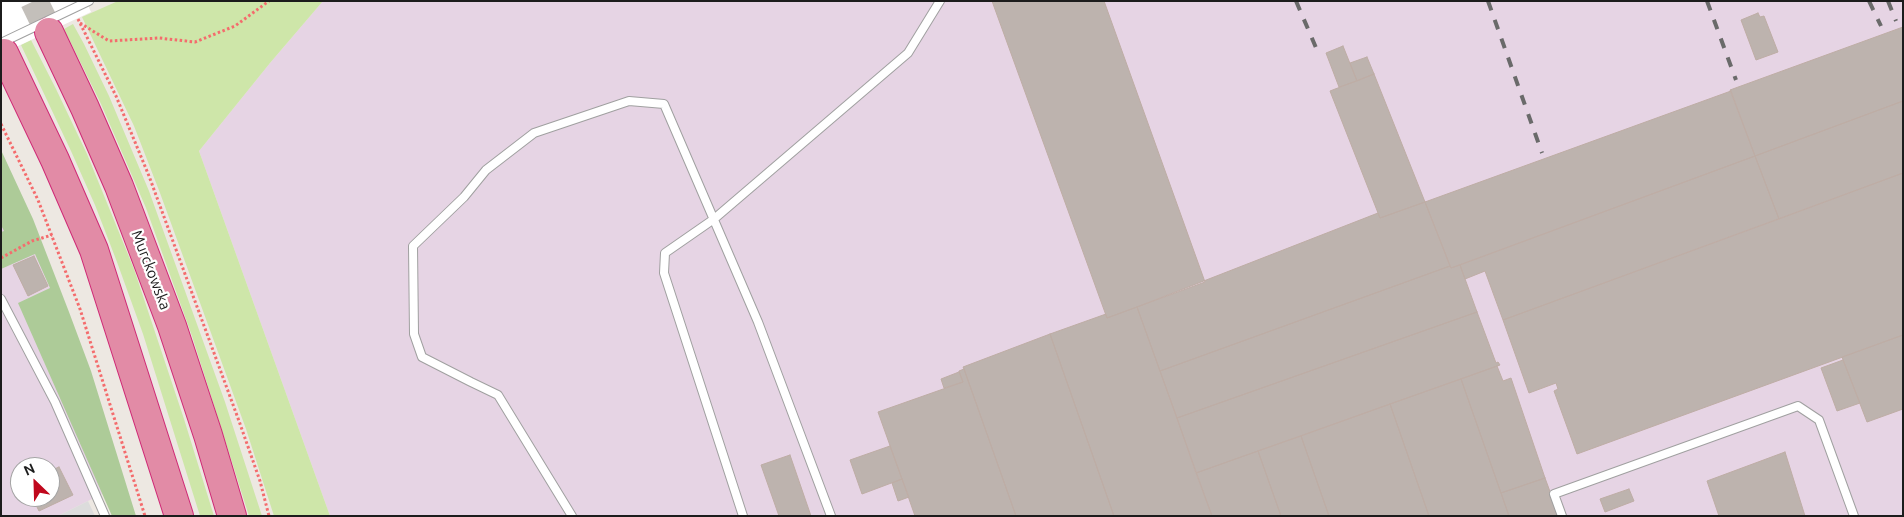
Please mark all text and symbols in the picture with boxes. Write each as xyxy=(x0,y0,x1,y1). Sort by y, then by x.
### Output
street label: Murckowska xyxy=(128,228,174,312)
north arrow xyxy=(10,457,60,507)
text: N xyxy=(21,460,37,479)

